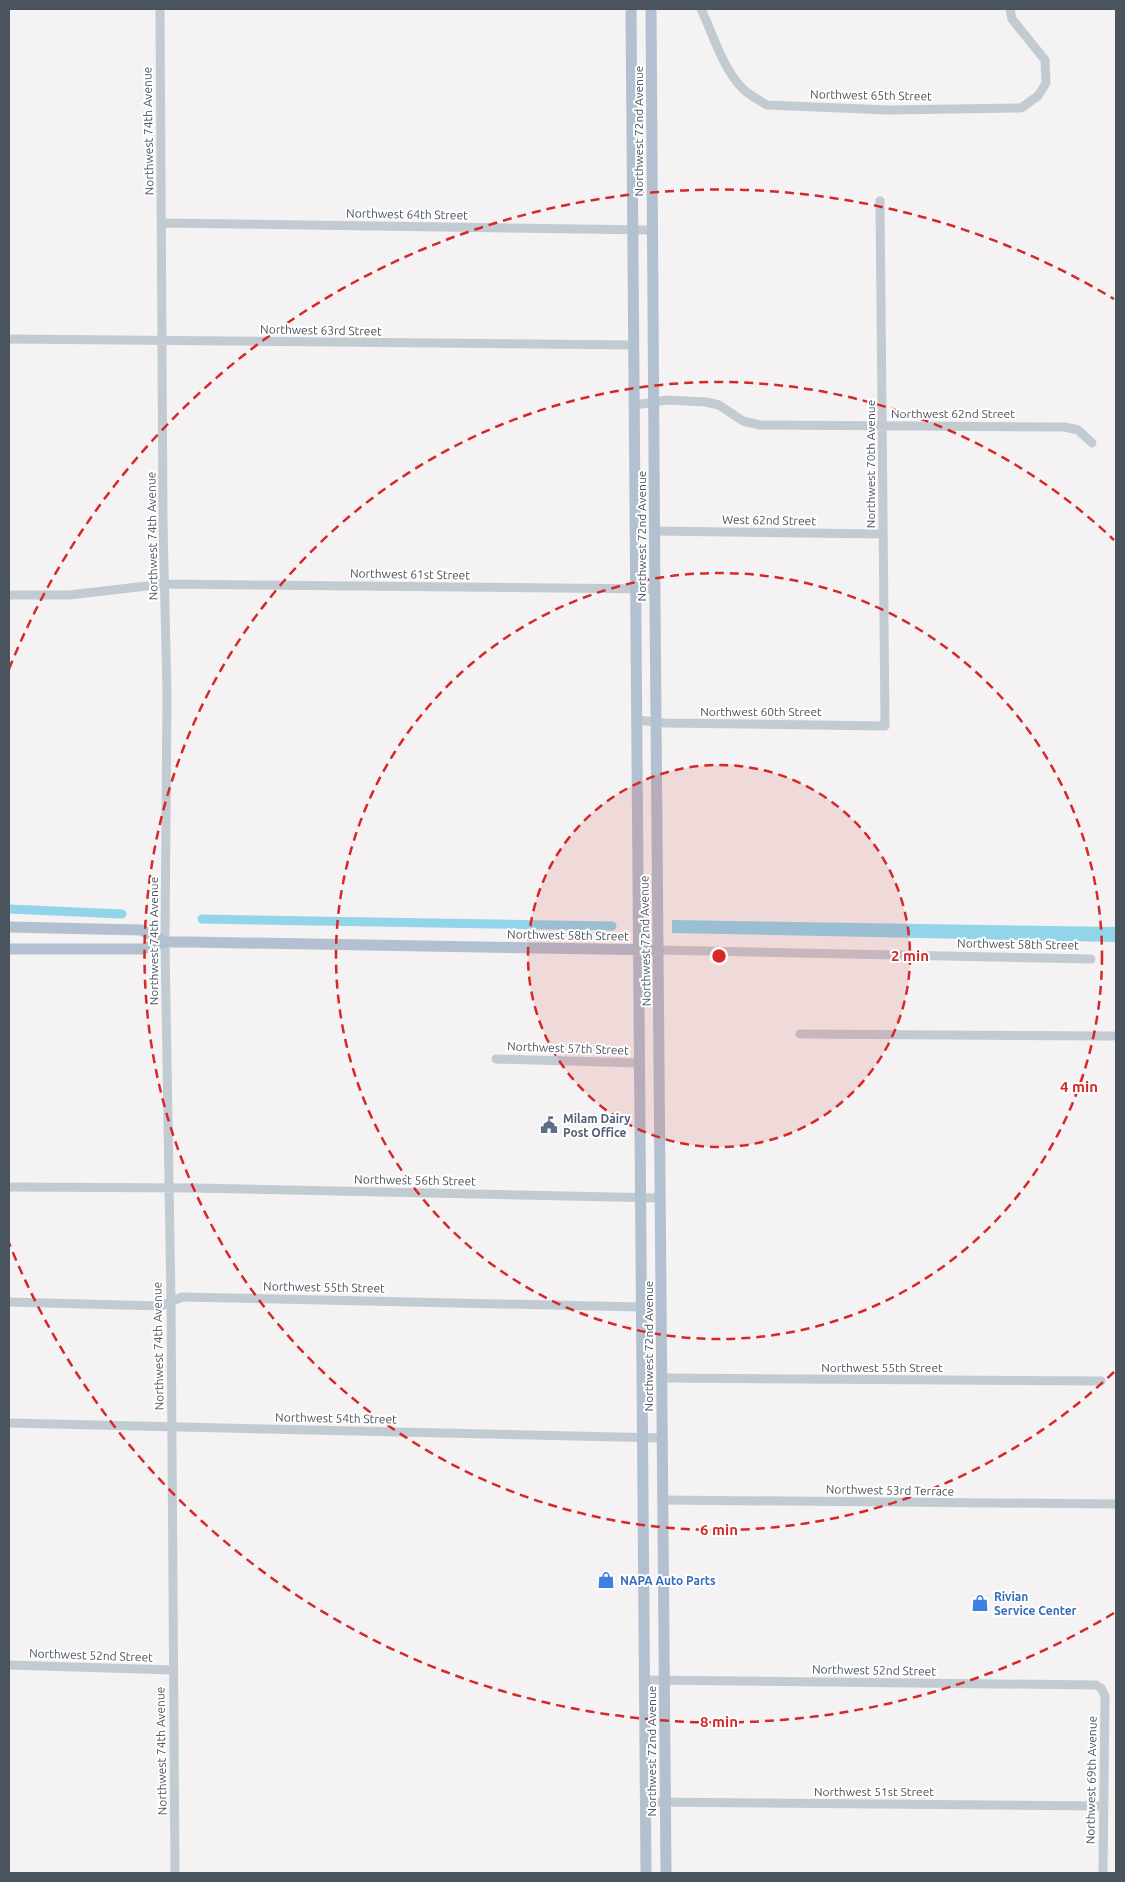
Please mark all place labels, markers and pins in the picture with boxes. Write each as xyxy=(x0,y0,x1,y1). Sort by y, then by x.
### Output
centre of rings xyxy=(710,947,728,965)
place label: Milam Dairy Post Office xyxy=(563,1112,631,1139)
public building icon: Milam Dairy Post Office xyxy=(539,1115,559,1135)
shop icon: NAPA Auto Parts xyxy=(596,1570,616,1590)
place label: NAPA Auto Parts xyxy=(620,1574,716,1587)
place label: Rivian Service Center xyxy=(994,1590,1077,1617)
shop icon: Rivian Service Center xyxy=(970,1593,990,1613)

